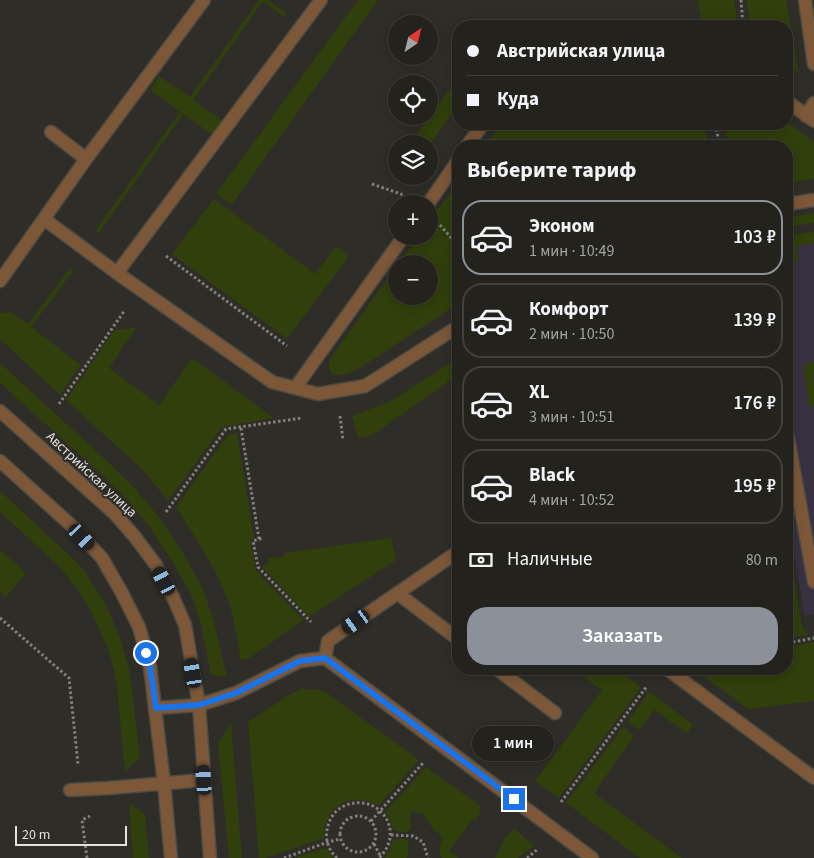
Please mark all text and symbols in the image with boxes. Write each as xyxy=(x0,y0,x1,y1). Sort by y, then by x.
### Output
north arrow xyxy=(388,15,438,65)
map controls xyxy=(388,15,438,305)
text: Австрийская улица xyxy=(497,38,665,65)
button: locate xyxy=(388,75,438,125)
text: Куда xyxy=(497,86,539,113)
button: layers xyxy=(388,135,438,185)
text: Выберите тариф xyxy=(467,154,637,186)
button: + xyxy=(388,195,438,245)
text: Эконом xyxy=(529,213,595,240)
icon: car xyxy=(469,215,514,260)
text: 103 ₽ xyxy=(733,224,776,251)
text: 1 мин · 10:49 xyxy=(529,240,615,262)
button: − xyxy=(388,255,438,305)
text: Комфорт xyxy=(529,296,609,323)
icon: car xyxy=(469,298,514,343)
text: 139 ₽ xyxy=(733,307,776,334)
text: 2 мин · 10:50 xyxy=(529,323,615,345)
text: XL xyxy=(529,379,550,406)
icon: car xyxy=(469,381,514,426)
text: 176 ₽ xyxy=(733,390,776,417)
text: 3 мин · 10:51 xyxy=(529,406,615,428)
street label: Австрийская улица xyxy=(41,427,141,522)
text: Black xyxy=(529,462,575,489)
icon: car xyxy=(469,464,514,509)
text: 195 ₽ xyxy=(733,473,776,500)
text: 4 мин · 10:52 xyxy=(529,489,615,511)
car xyxy=(66,521,97,553)
icon: cash xyxy=(467,546,495,574)
text: Наличные xyxy=(507,546,592,573)
text: 80 m xyxy=(746,549,778,571)
car xyxy=(150,564,177,598)
car xyxy=(339,607,372,637)
button: Заказать xyxy=(467,607,778,665)
route start xyxy=(135,642,157,664)
car xyxy=(183,657,202,689)
callout: 1 мин xyxy=(473,726,555,762)
text: 1 мин xyxy=(493,732,533,754)
car xyxy=(195,765,212,795)
route end xyxy=(503,788,525,810)
scale bar xyxy=(15,823,128,846)
text: 20 m xyxy=(22,825,50,845)

